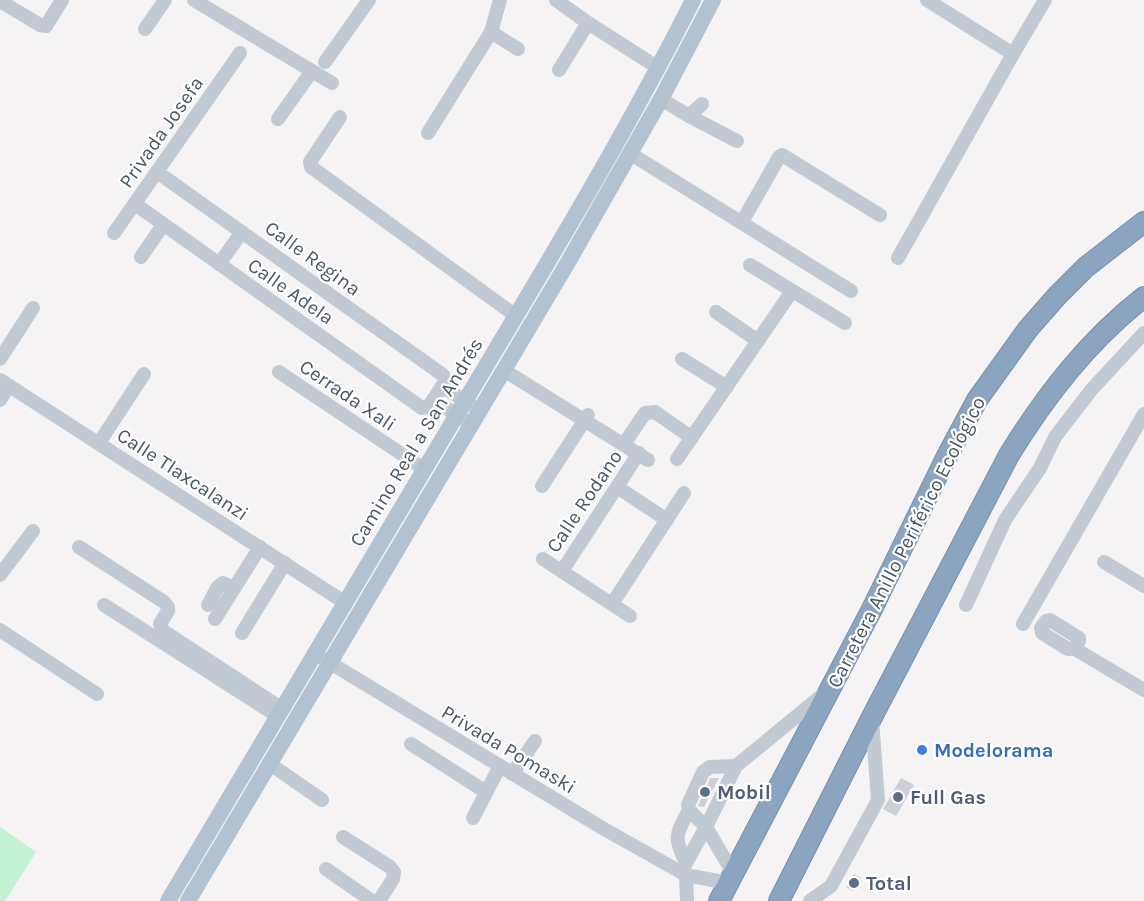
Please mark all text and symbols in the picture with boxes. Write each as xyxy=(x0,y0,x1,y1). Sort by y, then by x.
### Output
street label: Privada Josefa xyxy=(115,72,208,192)
street label: Calle Regina xyxy=(261,216,365,301)
street label: Calle Adela xyxy=(243,253,338,329)
street label: Camino Real a San Andrés xyxy=(345,334,488,550)
street label: Cerrada Xali xyxy=(295,355,400,436)
street label: Carretera Anillo Periférico Ecológico xyxy=(823,393,990,692)
street label: Calle Tlaxcalanzi xyxy=(113,423,253,525)
street label: Calle Rodano xyxy=(542,446,627,557)
street label: Privada Pomaski xyxy=(438,700,580,799)
place label: Modelorama xyxy=(934,739,1053,762)
marker: Modelorama xyxy=(915,743,929,757)
place label: Mobil xyxy=(717,781,771,804)
marker: Mobil xyxy=(698,785,712,799)
place label: Full Gas xyxy=(910,786,986,809)
marker: Full Gas xyxy=(891,790,905,804)
place label: Total xyxy=(866,872,912,895)
marker: Total xyxy=(847,876,861,890)

